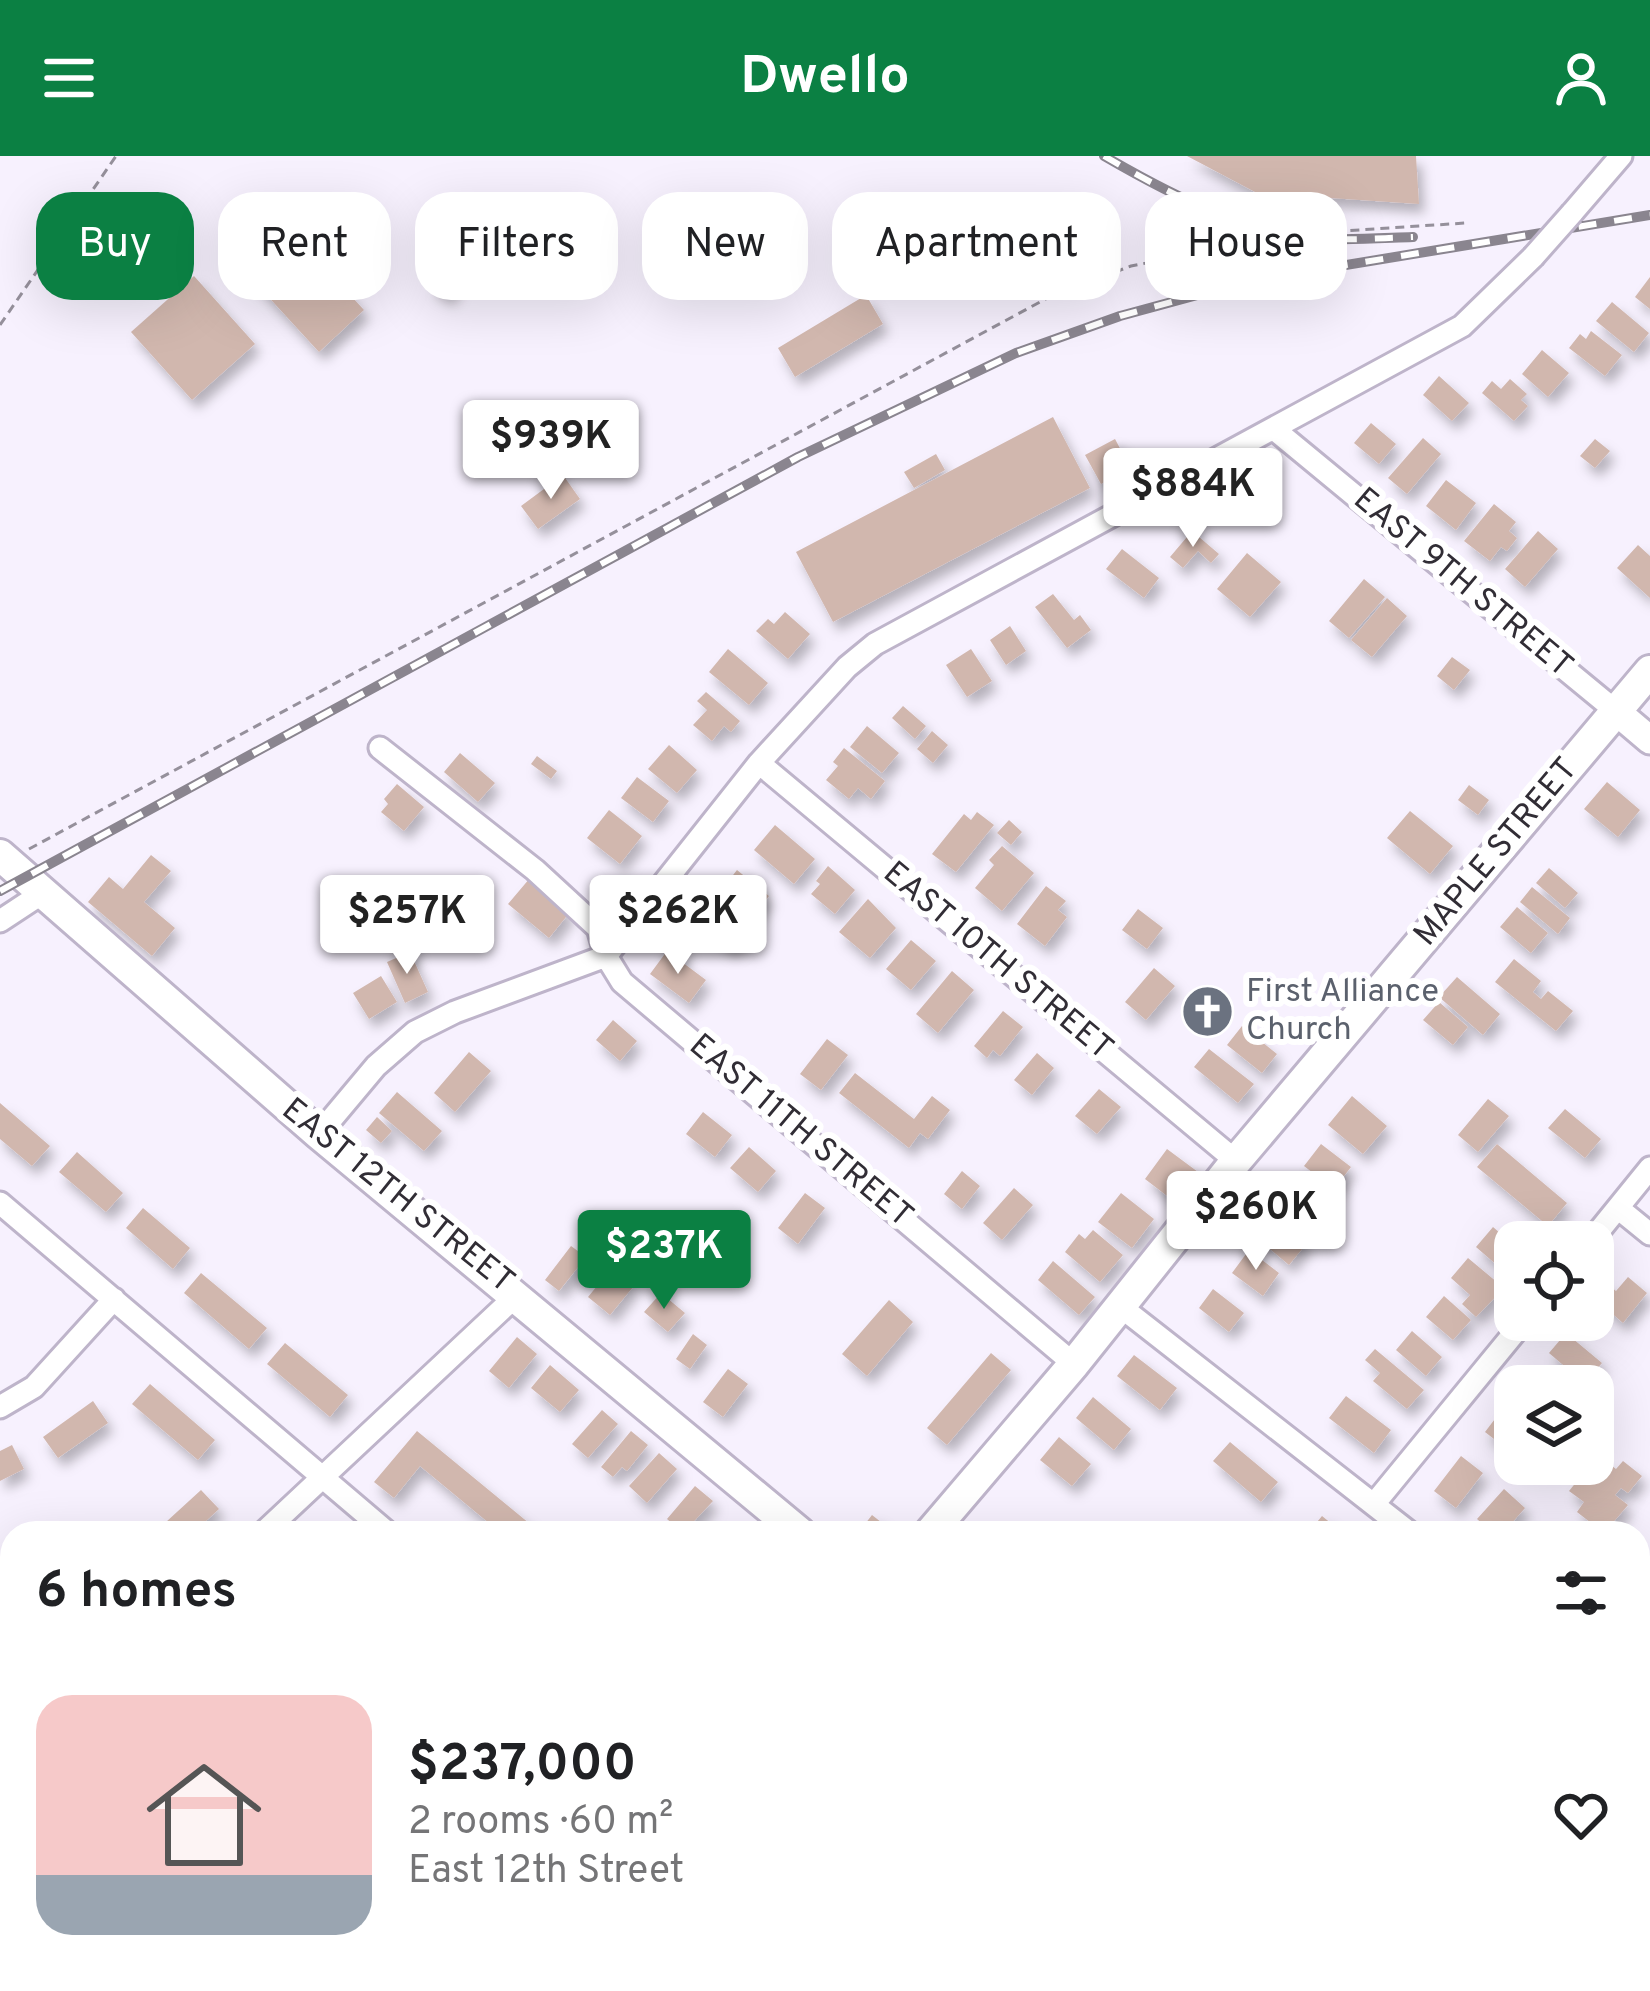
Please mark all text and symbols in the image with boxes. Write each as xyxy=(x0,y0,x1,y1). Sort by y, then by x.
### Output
text: Dwello xyxy=(740,44,910,113)
icon: menu xyxy=(36,45,102,111)
icon: person xyxy=(1548,45,1614,111)
chip: Buy xyxy=(36,192,194,300)
chip: Rent xyxy=(218,192,391,300)
chip: Filters xyxy=(415,192,618,300)
chip: New xyxy=(642,192,808,300)
chip: Apartment xyxy=(832,192,1121,300)
chip: House xyxy=(1145,192,1347,300)
pin: $939K xyxy=(467,400,635,502)
text: $939K xyxy=(490,414,612,463)
pin: $884K xyxy=(1109,448,1277,550)
text: $884K xyxy=(1130,462,1256,511)
street label: EAST 9TH STREET xyxy=(1344,480,1580,688)
street label: MAPLE STREET xyxy=(1406,750,1588,956)
street label: EAST 10TH STREET xyxy=(873,853,1121,1071)
pin: $257K xyxy=(323,875,491,977)
pin: $262K xyxy=(594,875,762,977)
text: $257K xyxy=(347,889,467,938)
text: $262K xyxy=(617,889,739,938)
place label: First Alliance Church xyxy=(1246,972,1439,1052)
church icon: First Alliance Church xyxy=(1179,984,1235,1040)
street label: EAST 11TH STREET xyxy=(679,1026,921,1238)
street label: EAST 12TH STREET xyxy=(272,1090,522,1304)
pin: $260K xyxy=(1172,1171,1340,1273)
text: $260K xyxy=(1194,1185,1318,1234)
pin: $237K xyxy=(580,1210,748,1312)
map controls xyxy=(1494,1221,1614,1485)
button: locate xyxy=(1494,1221,1614,1341)
text: $237K xyxy=(605,1224,723,1273)
button: layers xyxy=(1494,1365,1614,1485)
icon: filters xyxy=(1548,1560,1614,1626)
text: 6 homes xyxy=(36,1561,237,1626)
text: $237,000 xyxy=(408,1734,636,1799)
icon: home xyxy=(132,1743,276,1887)
icon: heart xyxy=(1548,1782,1614,1848)
text: 2 rooms · 60 m² xyxy=(408,1799,673,1848)
text: East 12th Street xyxy=(408,1848,684,1897)

